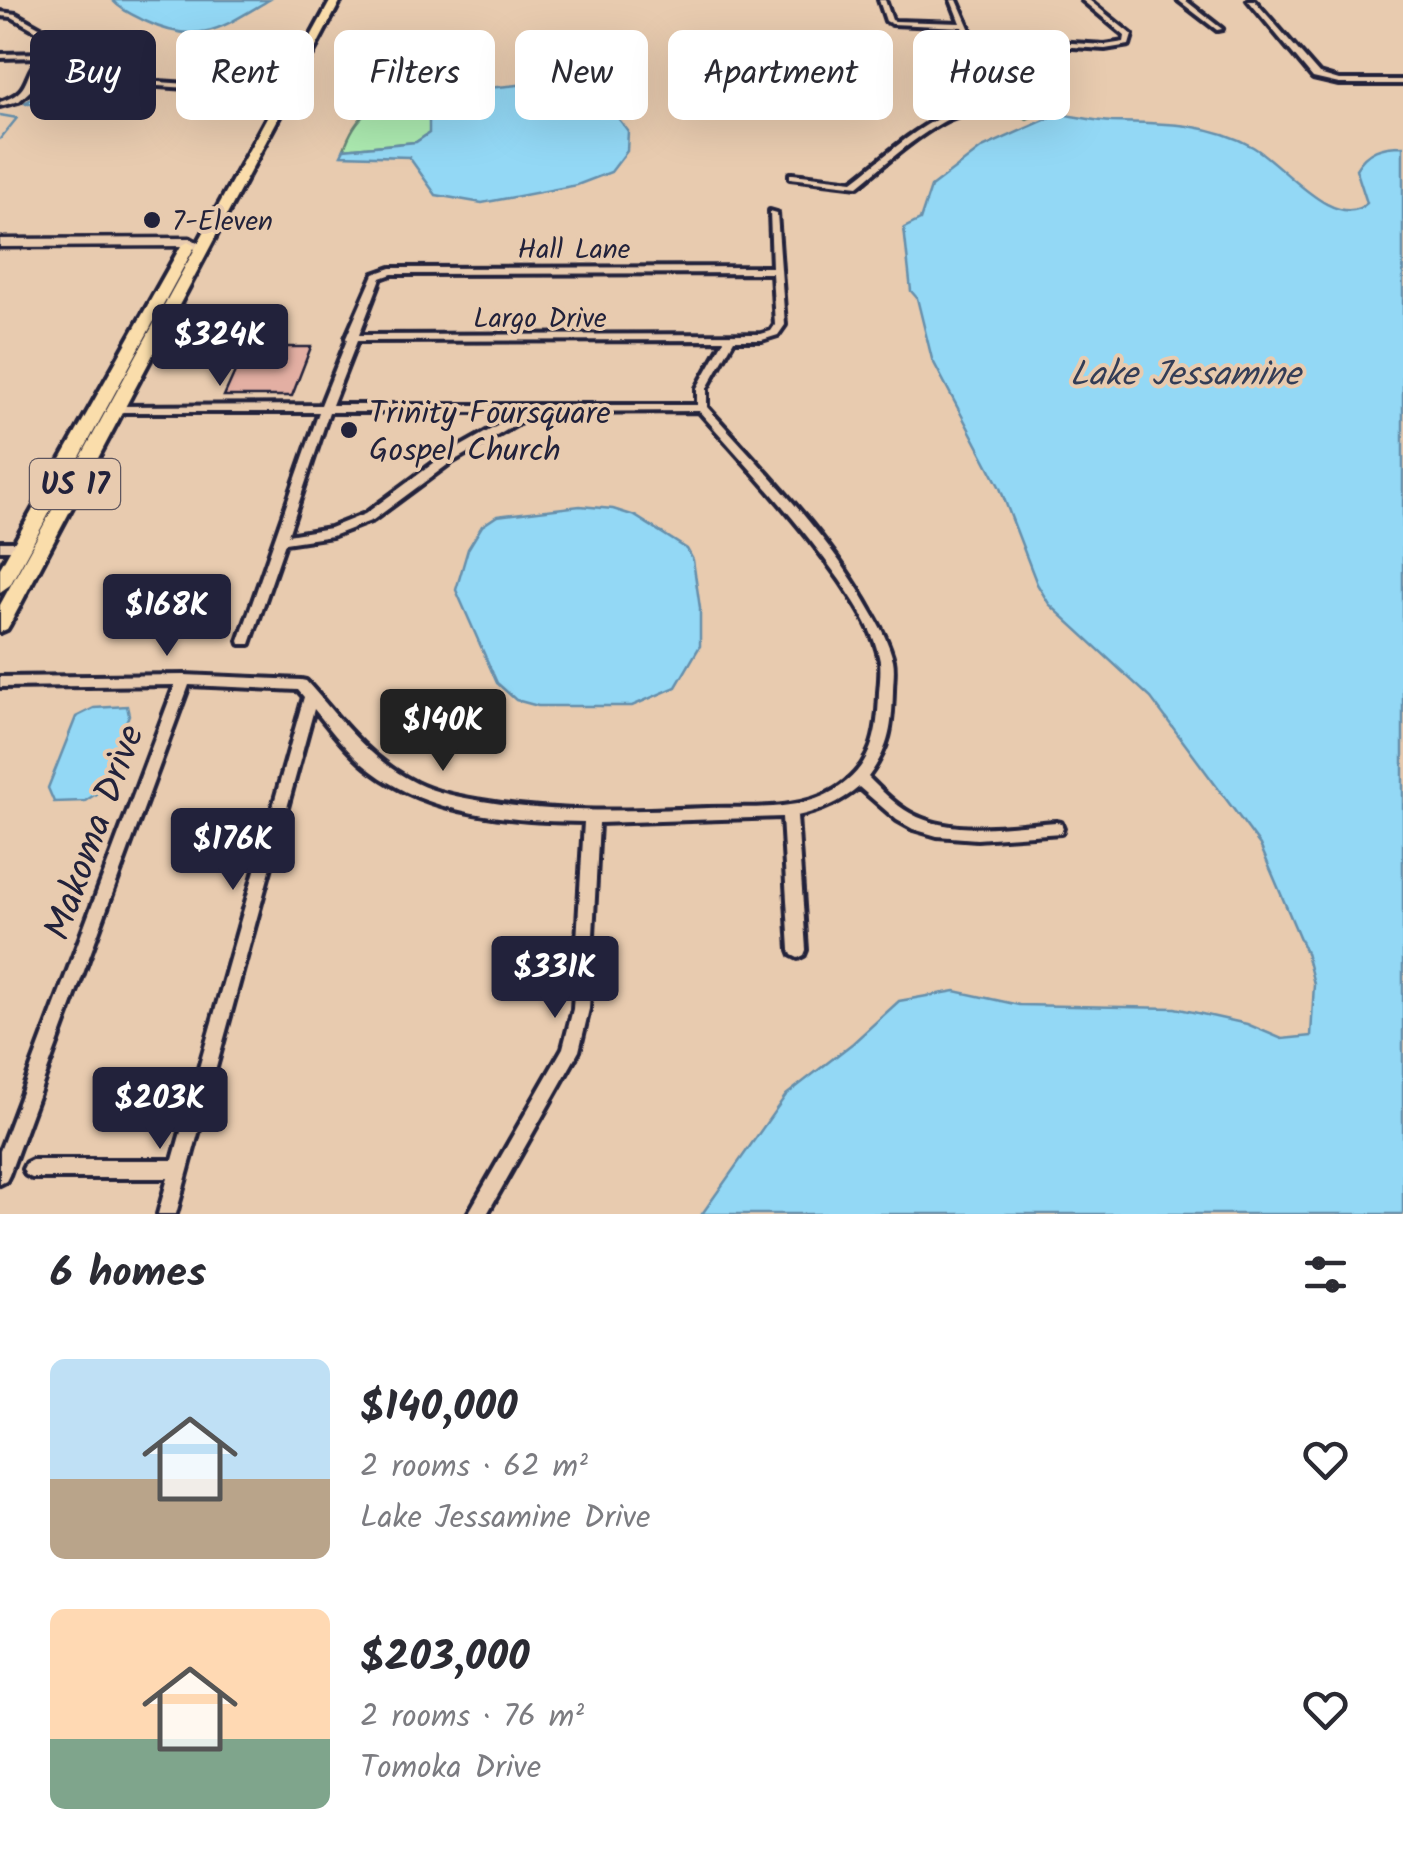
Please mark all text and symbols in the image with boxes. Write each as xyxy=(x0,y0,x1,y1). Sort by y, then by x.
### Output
chip: Buy xyxy=(30,30,156,120)
chip: Rent xyxy=(176,30,314,120)
chip: Filters xyxy=(334,30,495,120)
chip: New xyxy=(515,30,648,120)
chip: Apartment xyxy=(668,30,893,120)
chip: House xyxy=(913,30,1070,120)
place label: 7-Eleven xyxy=(172,200,273,245)
marker: 7-Eleven xyxy=(141,209,163,231)
street label: Hall Lane xyxy=(518,228,631,273)
street label: Largo Drive xyxy=(473,297,607,342)
pin: $324K xyxy=(150,304,290,389)
text: $324K xyxy=(174,311,266,362)
water label: Lake Jessamine xyxy=(1070,348,1304,404)
place label: Trinity Foursquare Gospel Church xyxy=(369,389,611,477)
marker: Trinity Foursquare Gospel Church xyxy=(338,419,360,441)
road number: US 17 xyxy=(30,459,120,509)
pin: $168K xyxy=(97,574,237,659)
text: $168K xyxy=(125,581,209,632)
pin: $140K xyxy=(373,689,513,774)
text: $140K xyxy=(402,696,484,747)
street label: Makoma Drive xyxy=(29,717,163,949)
pin: $176K xyxy=(163,808,303,893)
text: $176K xyxy=(193,815,273,866)
pin: $331K xyxy=(485,936,625,1021)
text: $331K xyxy=(514,943,596,994)
pin: $203K xyxy=(90,1067,230,1152)
text: $203K xyxy=(115,1074,205,1125)
text: 6 homes xyxy=(50,1241,206,1308)
icon: filters xyxy=(1298,1247,1353,1302)
text: $140,000 xyxy=(360,1375,518,1442)
icon: home xyxy=(130,1399,250,1519)
icon: heart xyxy=(1298,1432,1353,1487)
text: 2 rooms · 62 m² xyxy=(360,1442,588,1493)
text: Lake Jessamine Drive xyxy=(360,1493,651,1544)
text: $203,000 xyxy=(360,1625,530,1692)
icon: home xyxy=(130,1649,250,1769)
icon: heart xyxy=(1298,1682,1353,1737)
text: 2 rooms · 76 m² xyxy=(360,1692,584,1743)
text: Tomoka Drive xyxy=(360,1743,541,1794)

